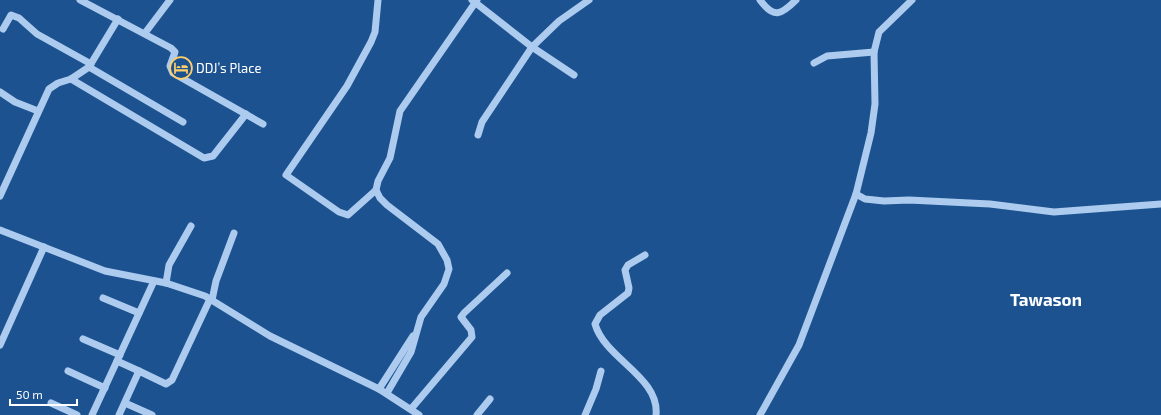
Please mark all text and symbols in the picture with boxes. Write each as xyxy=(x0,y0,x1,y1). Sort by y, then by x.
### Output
hotel icon: DDJ’s Place xyxy=(168,55,194,81)
place label: DDJ’s Place xyxy=(196,60,261,76)
district label: Tawason xyxy=(1010,289,1082,309)
scale bar xyxy=(10,381,77,407)
text: 50 m xyxy=(16,387,43,401)

